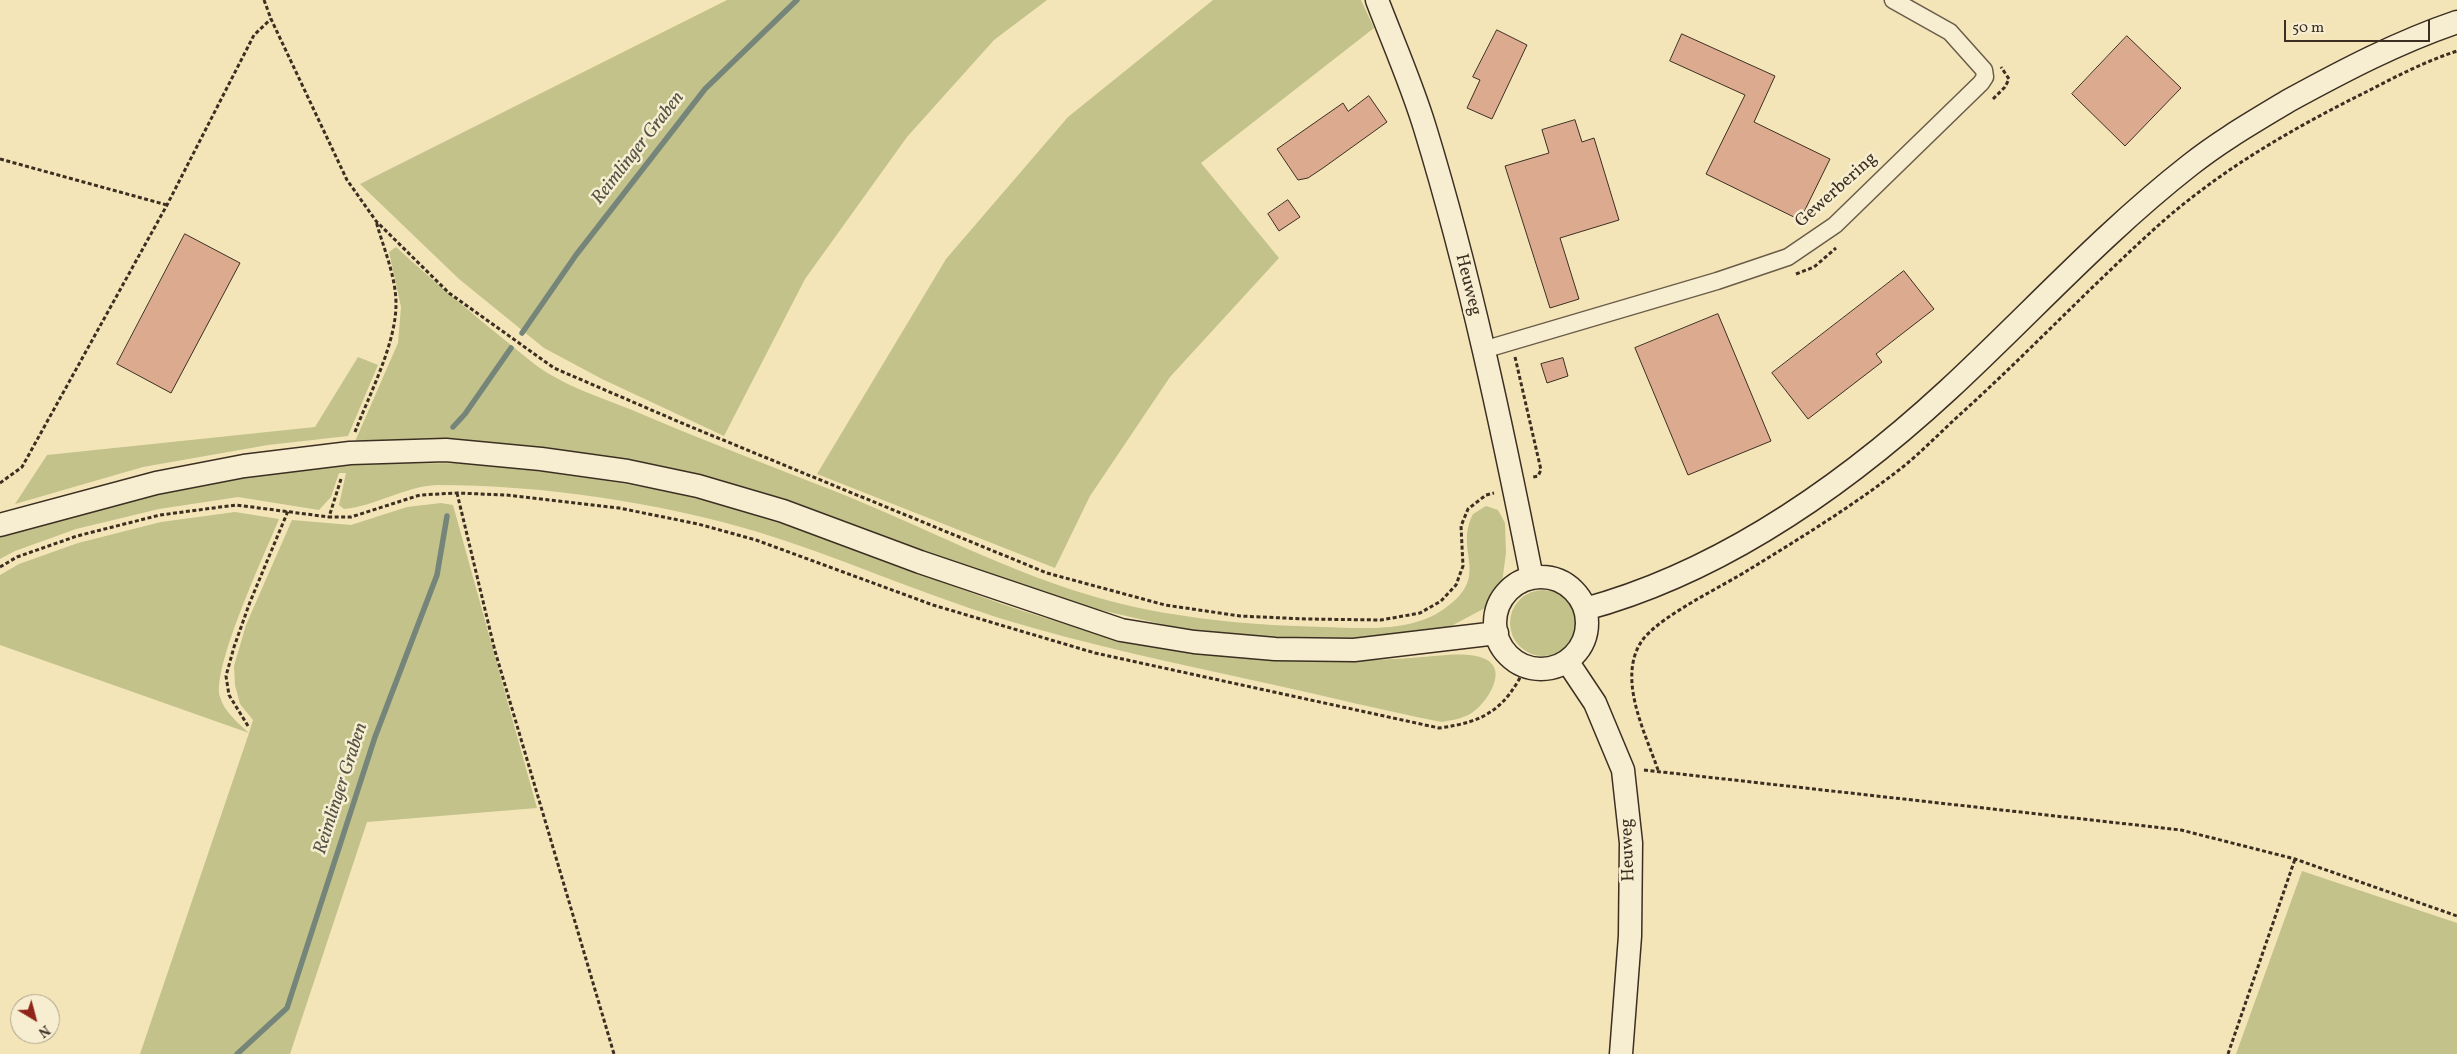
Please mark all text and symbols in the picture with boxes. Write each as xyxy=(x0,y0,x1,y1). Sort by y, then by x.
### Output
scale bar xyxy=(2287,10,2433,42)
text: 50 m xyxy=(2292,18,2324,39)
water label: Reimlinger Graben xyxy=(588,88,690,210)
street label: Gewerbering xyxy=(1792,149,1882,233)
street label: Heuweg xyxy=(1449,252,1485,318)
water label: Reimlinger Graben xyxy=(310,720,374,858)
street label: Heuweg xyxy=(1617,818,1641,882)
north arrow xyxy=(10,994,60,1044)
text: N xyxy=(34,1020,54,1041)

